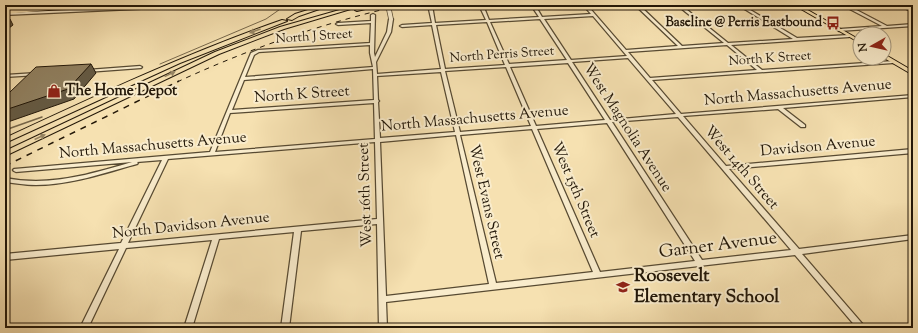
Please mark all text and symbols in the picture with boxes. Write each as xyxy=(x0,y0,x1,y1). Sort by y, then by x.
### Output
place label: Baseline @ Perris Eastbound xyxy=(666,14,823,32)
bus stop icon: Baseline @ Perris Eastbound xyxy=(825,15,841,31)
street label: North J Street xyxy=(275,25,354,49)
north arrow xyxy=(852,26,892,66)
one-way arrow xyxy=(249,28,261,34)
street label: North Perris Street xyxy=(449,42,555,68)
text: N xyxy=(855,42,872,54)
street label: North K Street xyxy=(728,47,812,71)
street label: West Magnolia Avenue xyxy=(577,59,677,197)
one-way arrow xyxy=(164,71,176,77)
street label: North Massachusetts Avenue xyxy=(703,74,893,112)
place label: The Home Depot xyxy=(65,81,178,102)
street label: North K Street xyxy=(254,81,350,109)
shop icon: The Home Depot xyxy=(46,83,62,99)
street label: North Massachusetts Avenue xyxy=(380,100,570,138)
street label: West 14th Street xyxy=(699,122,783,214)
street label: North Massachusetts Avenue xyxy=(58,127,248,165)
street label: Davidson Avenue xyxy=(760,132,876,162)
one-way arrow xyxy=(35,134,46,140)
street label: West 15th Street xyxy=(545,139,605,241)
street label: West 16th Street xyxy=(354,142,378,248)
street label: West Evans Street xyxy=(463,143,509,261)
street label: North Davidson Avenue xyxy=(111,207,271,245)
street label: Garner Avenue xyxy=(657,226,779,266)
place label: Roosevelt Elementary School xyxy=(634,264,780,311)
school or university icon: Roosevelt Elementary School xyxy=(615,279,631,295)

